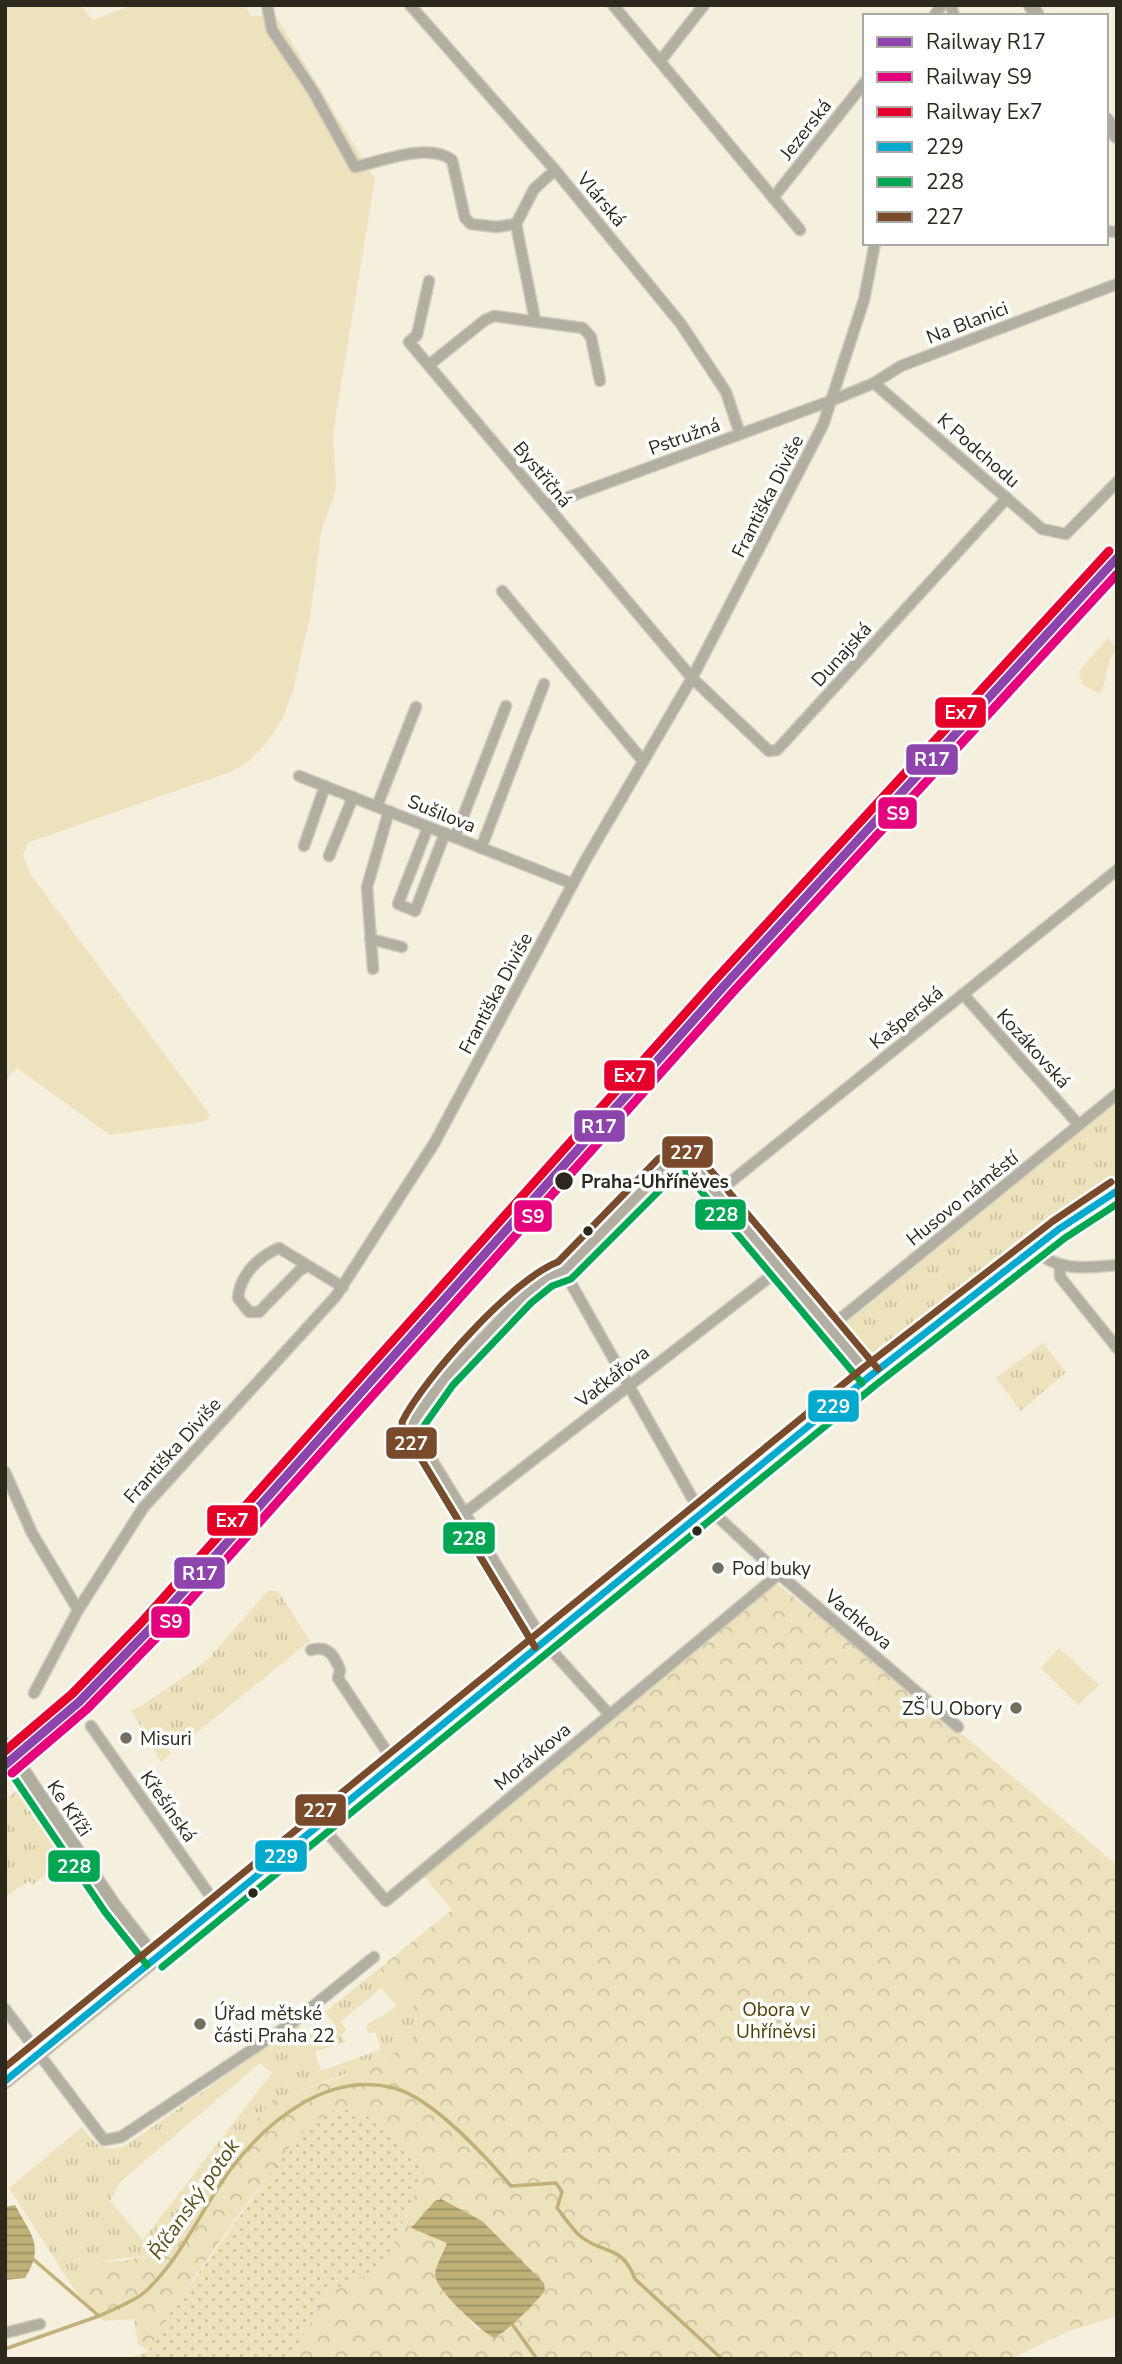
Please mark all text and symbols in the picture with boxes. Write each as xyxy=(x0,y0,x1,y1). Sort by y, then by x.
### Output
legend xyxy=(863,14,1108,245)
text: Railway R17 xyxy=(926,28,1046,56)
text: Railway S9 xyxy=(926,63,1032,91)
street label: Jezerská xyxy=(773,94,838,166)
text: Railway Ex7 xyxy=(926,98,1043,126)
text: 229 xyxy=(926,133,964,161)
street label: Vlárská xyxy=(570,166,632,233)
text: 228 xyxy=(926,168,964,196)
text: 227 xyxy=(926,203,964,231)
street label: Na Blanici xyxy=(923,295,1012,350)
street label: K Podchodu xyxy=(931,408,1025,494)
street label: Pstružná xyxy=(645,412,724,462)
street label: Františka Diviše xyxy=(726,431,810,562)
street label: Bystřičná xyxy=(507,436,578,513)
street label: Dunajská xyxy=(806,617,878,693)
line badge: Ex7 xyxy=(934,696,987,729)
text: Ex7 xyxy=(944,700,978,726)
line badge: R17 xyxy=(905,743,959,776)
text: R17 xyxy=(914,747,950,773)
street label: Sušilova xyxy=(404,788,480,839)
line badge: S9 xyxy=(877,796,918,830)
text: S9 xyxy=(886,801,910,827)
street label: Františka Diviše xyxy=(453,928,539,1059)
street label: Kašperská xyxy=(864,980,949,1055)
street label: Kozákovská xyxy=(991,1003,1076,1094)
line badge: Ex7 xyxy=(603,1059,656,1092)
text: Ex7 xyxy=(613,1063,647,1089)
line badge: R17 xyxy=(573,1109,626,1143)
text: R17 xyxy=(581,1114,617,1140)
line badge: 227 xyxy=(661,1135,714,1169)
text: 227 xyxy=(670,1140,704,1166)
street label: Husovo náměstí xyxy=(901,1145,1025,1252)
place label: Praha-Uhříněves xyxy=(581,1169,729,1195)
marker: Praha-Uhříněves xyxy=(553,1170,575,1192)
line badge: 228 xyxy=(694,1198,747,1231)
line badge: S9 xyxy=(513,1199,553,1233)
text: 228 xyxy=(704,1202,738,1228)
text: S9 xyxy=(521,1204,545,1230)
unlabelled marker xyxy=(581,1224,595,1238)
street label: Vačkářova xyxy=(569,1340,655,1414)
line badge: 229 xyxy=(807,1389,860,1423)
street label: Františka Diviše xyxy=(118,1392,227,1509)
text: 229 xyxy=(816,1394,850,1420)
line badge: 227 xyxy=(385,1426,438,1460)
text: 227 xyxy=(394,1431,428,1457)
line badge: Ex7 xyxy=(206,1504,259,1537)
text: Ex7 xyxy=(215,1508,249,1534)
line badge: 228 xyxy=(442,1521,496,1555)
unlabelled marker xyxy=(690,1524,704,1538)
text: 228 xyxy=(452,1526,486,1552)
line badge: R17 xyxy=(173,1556,226,1590)
place label: Pod buky xyxy=(732,1556,811,1582)
marker: Pod buky xyxy=(710,1560,726,1576)
text: R17 xyxy=(182,1561,218,1587)
street label: Vachkova xyxy=(818,1583,898,1656)
line badge: S9 xyxy=(150,1605,191,1639)
text: S9 xyxy=(159,1609,183,1635)
place label: ZŠ U Obory xyxy=(902,1696,1002,1722)
marker: ZŠ U Obory xyxy=(1008,1700,1024,1716)
street label: Morávkova xyxy=(489,1717,576,1796)
place label: Misuri xyxy=(140,1726,192,1752)
marker: Misuri xyxy=(118,1730,134,1746)
street label: Křešínská xyxy=(134,1766,202,1847)
street label: Ke Kříži xyxy=(41,1775,98,1842)
line badge: 227 xyxy=(294,1793,347,1827)
text: 227 xyxy=(303,1798,337,1824)
line badge: 229 xyxy=(254,1839,308,1873)
text: 229 xyxy=(264,1844,298,1870)
line badge: 228 xyxy=(47,1849,101,1883)
text: 228 xyxy=(57,1854,91,1880)
unlabelled marker xyxy=(246,1886,260,1900)
park label: Obora v Uhříněvsi xyxy=(736,1997,816,2045)
place label: Úřad mětské části Praha 22 xyxy=(214,2001,335,2049)
marker: Úřad mětské části Praha 22 xyxy=(192,2016,208,2032)
water label: Říčanský potok xyxy=(142,2133,246,2265)

